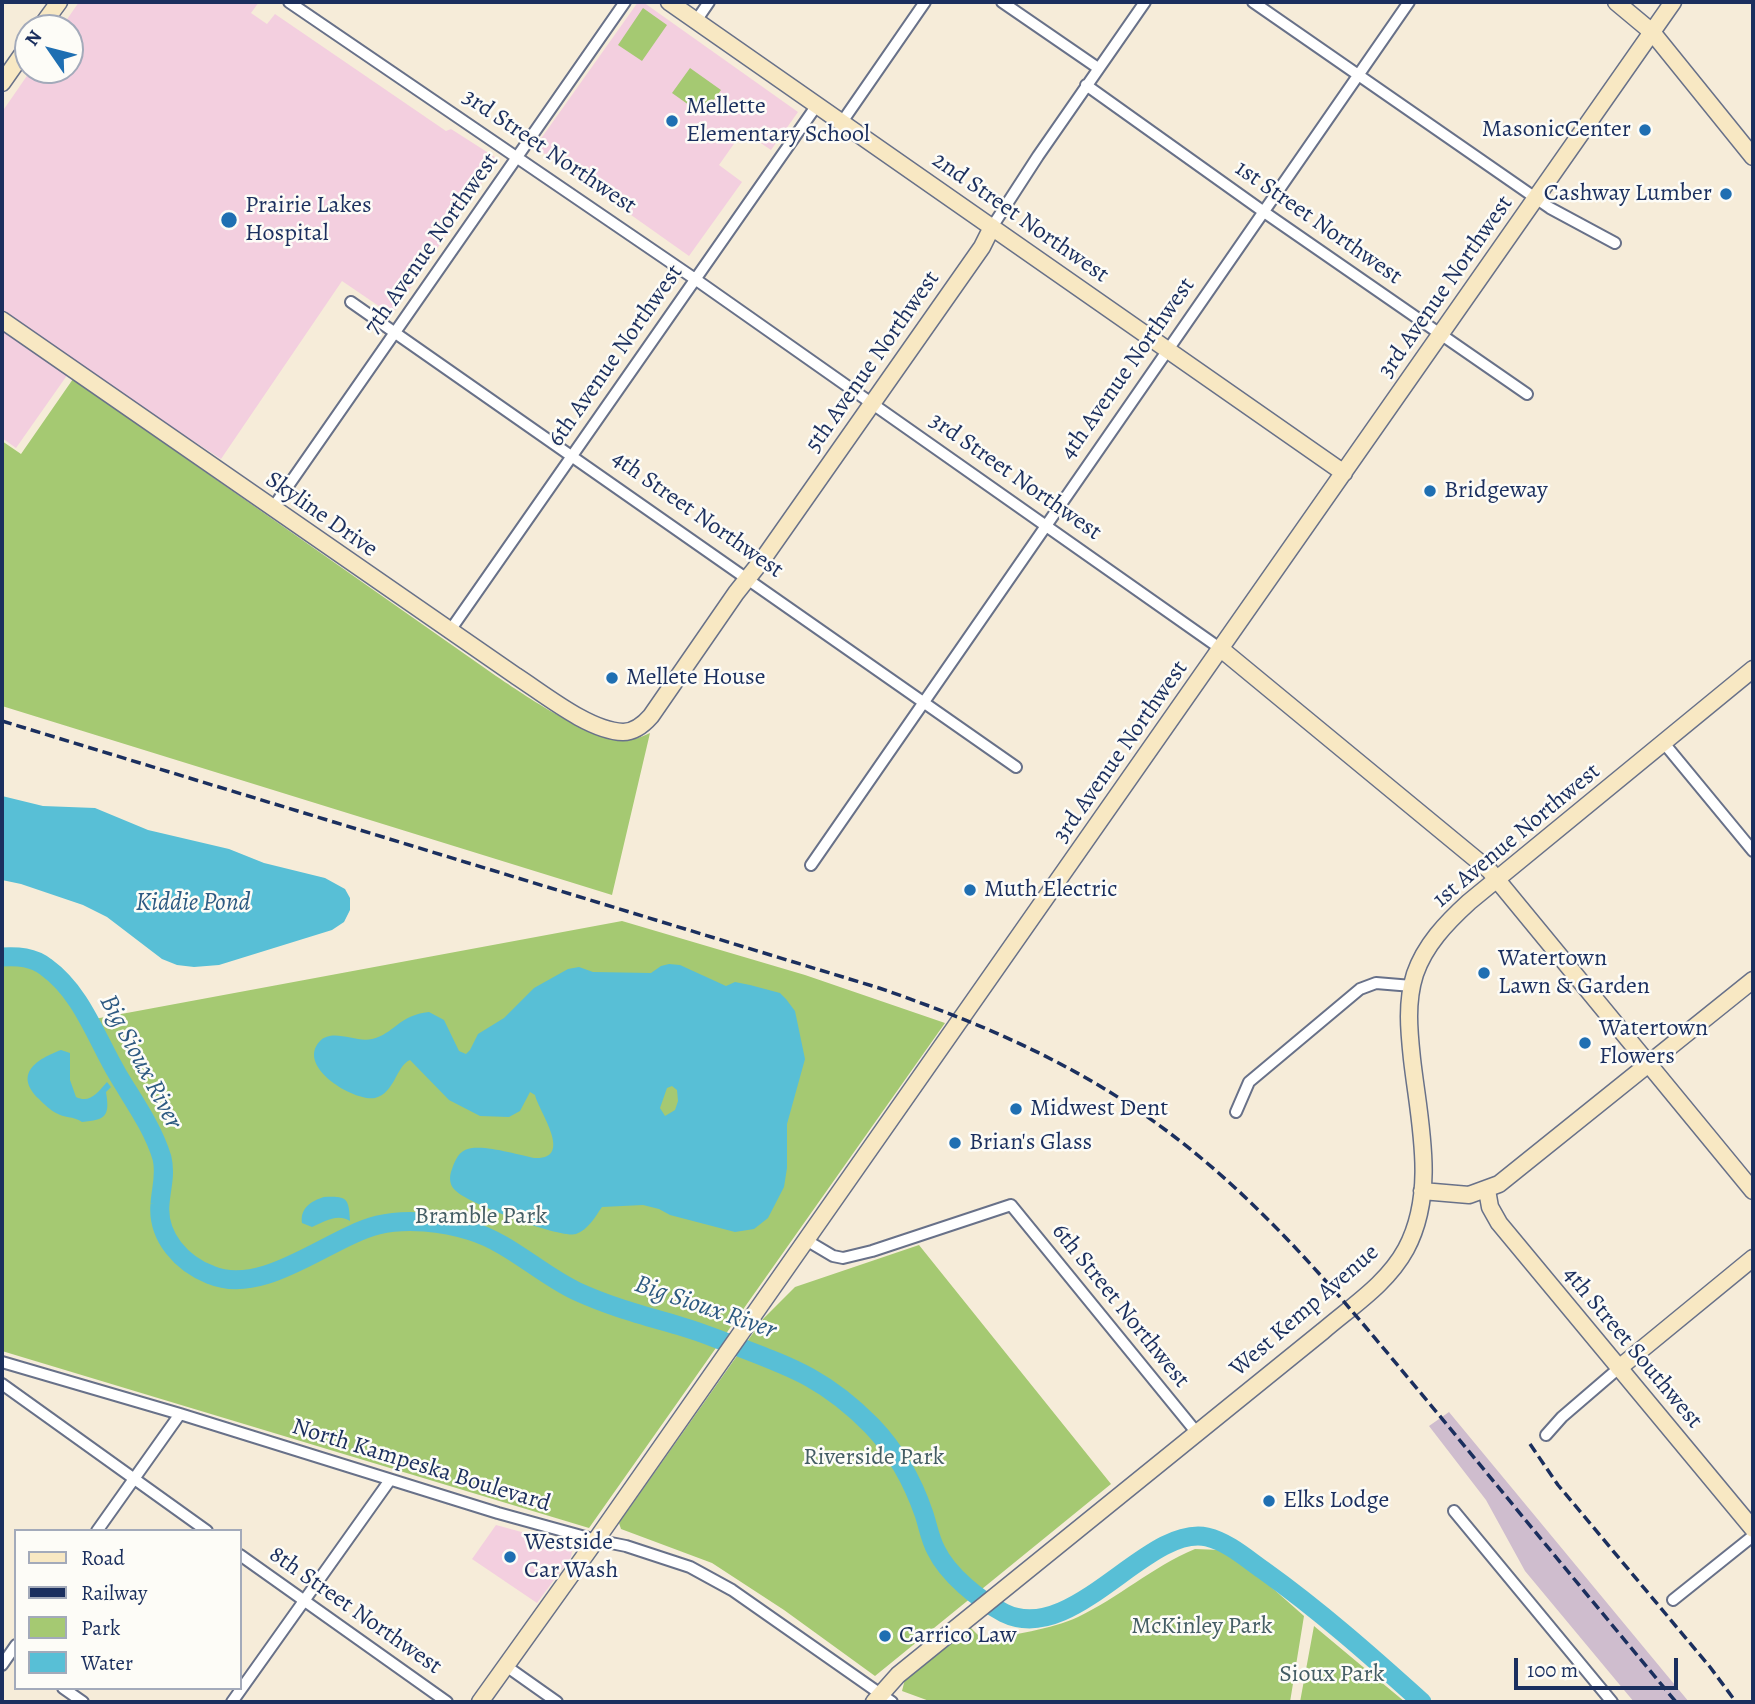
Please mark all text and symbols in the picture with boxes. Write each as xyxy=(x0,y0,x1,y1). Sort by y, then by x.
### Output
north arrow xyxy=(14,14,84,84)
text: N xyxy=(19,25,48,51)
street label: 3rd Street Northwest xyxy=(457,83,641,221)
place label: Mellette Elementary School xyxy=(686,93,870,149)
marker: Mellette Elementary School xyxy=(664,113,680,129)
place label: MasonicCenter xyxy=(1482,116,1631,144)
marker: MasonicCenter xyxy=(1637,122,1653,138)
street label: 2nd Street Northwest xyxy=(926,146,1114,290)
street label: 7th Avenue Northwest xyxy=(359,148,505,340)
street label: 1st Street Northwest xyxy=(1229,155,1407,291)
place label: Cashway Lumber xyxy=(1544,180,1712,208)
marker: Cashway Lumber xyxy=(1718,186,1734,202)
street label: 3rd Avenue Northwest xyxy=(1372,190,1520,384)
place label: Prairie Lakes Hospital xyxy=(245,192,372,248)
marker: Prairie Lakes Hospital xyxy=(219,210,239,230)
street label: 6th Avenue Northwest xyxy=(542,259,690,453)
street label: 5th Avenue Northwest xyxy=(800,266,946,458)
street label: 4th Avenue Northwest xyxy=(1054,272,1202,466)
street label: 3rd Street Northwest xyxy=(923,407,1107,547)
street label: 4th Street Northwest xyxy=(606,445,788,585)
street label: Skyline Drive xyxy=(259,466,383,564)
place label: Bridgeway xyxy=(1444,477,1548,505)
marker: Bridgeway xyxy=(1422,483,1438,499)
street label: 3rd Avenue Northwest xyxy=(1047,655,1195,849)
place label: Mellete House xyxy=(626,664,765,692)
marker: Mellete House xyxy=(604,670,620,686)
street label: 1st Avenue Northwest xyxy=(1427,758,1607,914)
place label: Muth Electric xyxy=(984,876,1117,904)
marker: Muth Electric xyxy=(962,882,978,898)
water label: Kiddie Pond xyxy=(135,888,251,920)
place label: Watertown Lawn & Garden xyxy=(1498,945,1650,1001)
marker: Watertown Lawn & Garden xyxy=(1476,965,1492,981)
water label: Big Sioux River xyxy=(92,990,188,1134)
place label: Watertown Flowers xyxy=(1599,1015,1708,1071)
marker: Watertown Flowers xyxy=(1577,1035,1593,1051)
place label: Midwest Dent xyxy=(1030,1095,1168,1123)
marker: Midwest Dent xyxy=(1008,1101,1024,1117)
place label: Brian's Glass xyxy=(969,1129,1092,1157)
marker: Brian's Glass xyxy=(947,1135,963,1151)
park label: Bramble Park xyxy=(415,1203,547,1231)
street label: 6th Street Northwest xyxy=(1045,1218,1195,1394)
street label: West Kemp Avenue xyxy=(1225,1239,1385,1383)
street label: 4th Street Southwest xyxy=(1556,1261,1708,1435)
water label: Big Sioux River xyxy=(630,1269,780,1347)
street label: North Kampeska Boulevard xyxy=(288,1413,554,1519)
park label: Riverside Park xyxy=(803,1444,945,1472)
place label: Elks Lodge xyxy=(1283,1487,1389,1515)
marker: Elks Lodge xyxy=(1261,1493,1277,1509)
legend xyxy=(14,1529,242,1690)
place label: Westside Car Wash xyxy=(524,1529,618,1585)
street label: 8th Street Northwest xyxy=(263,1541,447,1681)
text: Road xyxy=(81,1544,125,1572)
marker: Westside Car Wash xyxy=(502,1549,518,1565)
text: Railway xyxy=(81,1579,147,1607)
park label: McKinley Park xyxy=(1131,1613,1273,1641)
text: Park xyxy=(81,1614,120,1642)
place label: Carrico Law xyxy=(899,1622,1017,1650)
marker: Carrico Law xyxy=(877,1628,893,1644)
scale bar xyxy=(1517,1644,1682,1688)
text: Water xyxy=(81,1649,133,1677)
text: 100 m xyxy=(1527,1656,1578,1684)
park label: Sioux Park xyxy=(1279,1661,1385,1689)

